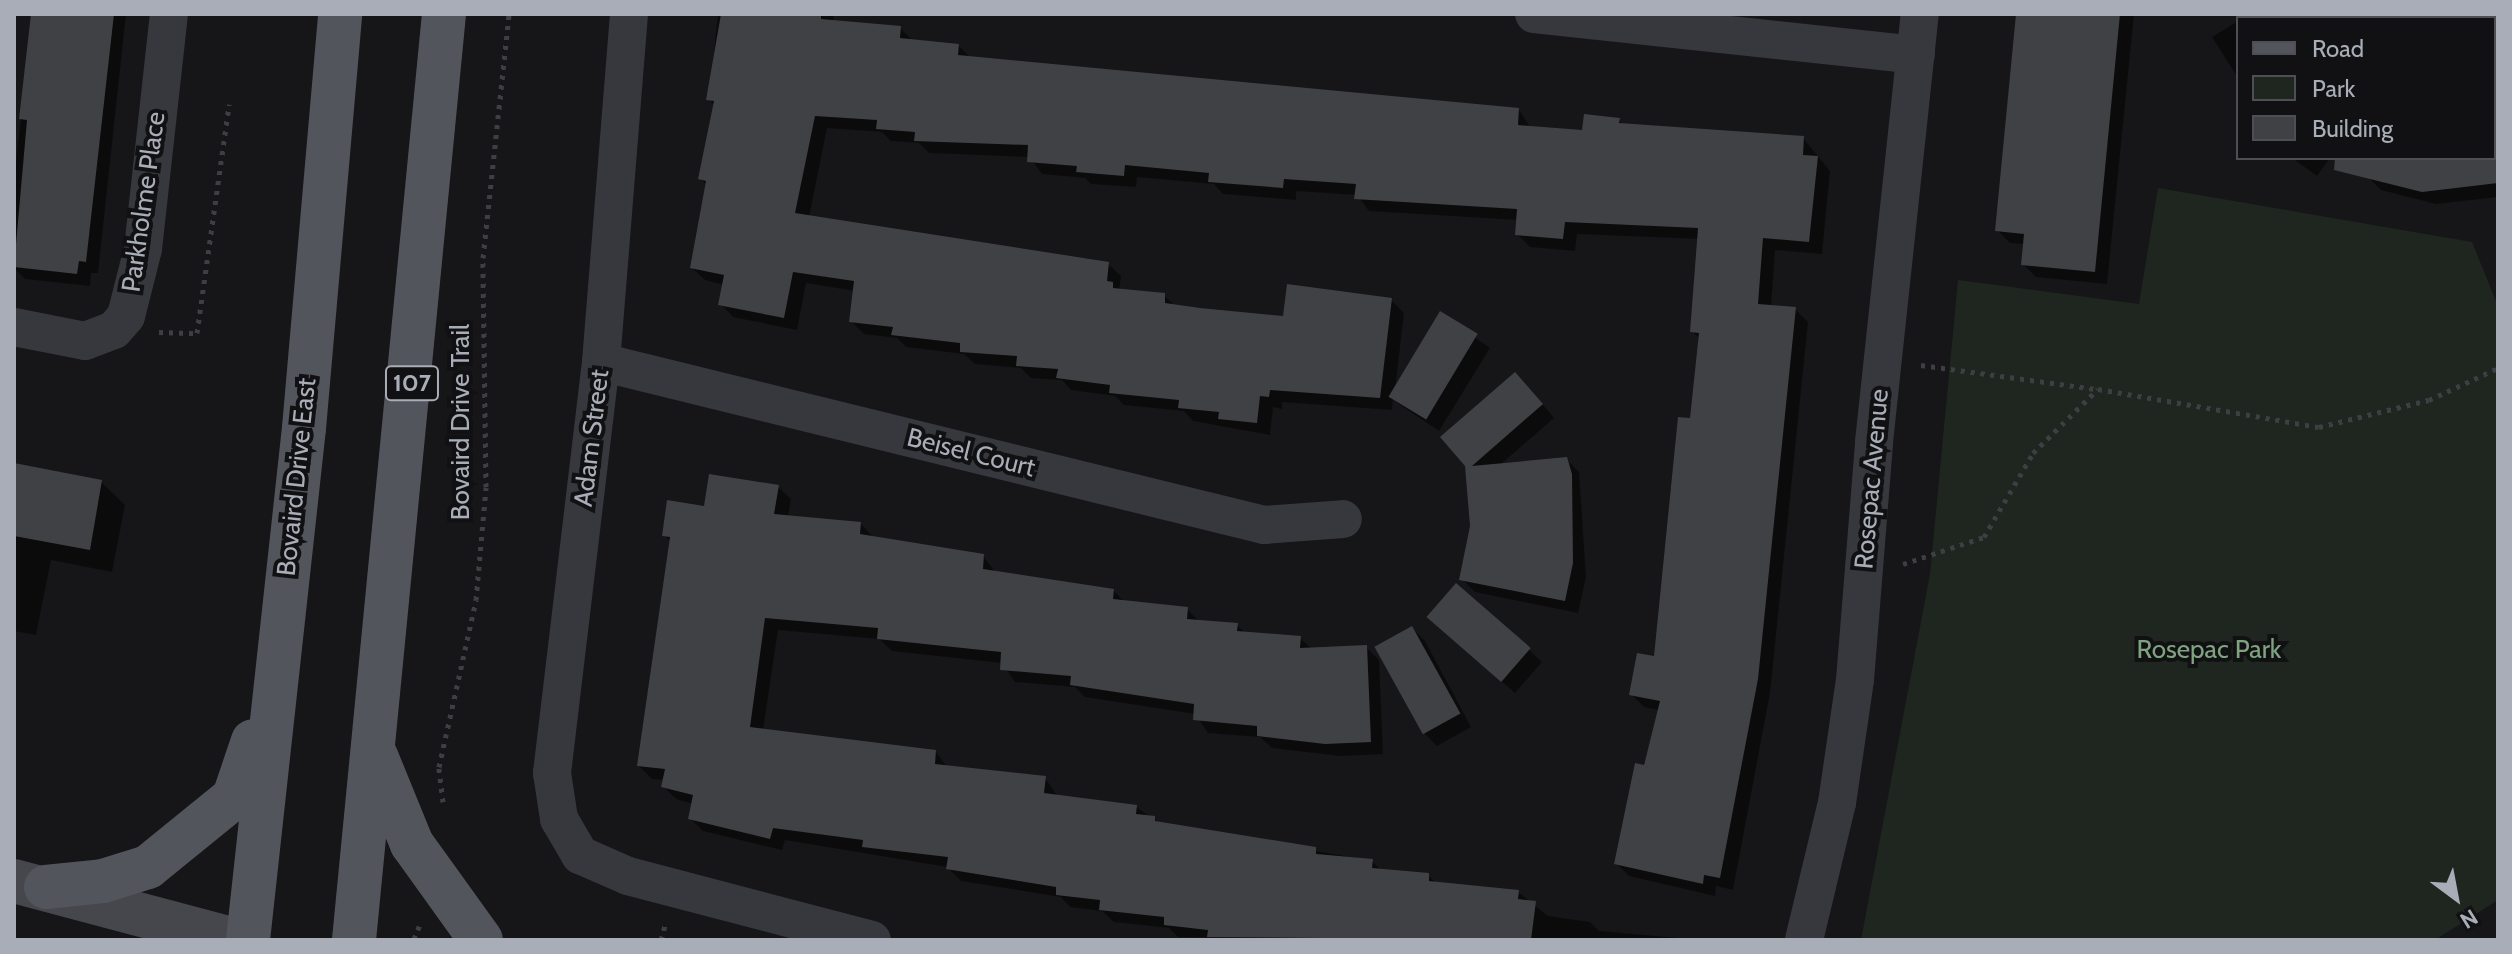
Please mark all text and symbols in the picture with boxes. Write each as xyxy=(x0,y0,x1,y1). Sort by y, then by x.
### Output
legend xyxy=(2236,16,2496,160)
text: Road xyxy=(2312,34,2364,63)
text: Park xyxy=(2312,74,2355,103)
street label: Parkholme Place xyxy=(116,110,172,294)
text: Building xyxy=(2312,114,2393,143)
street label: Bovaird Drive Trail xyxy=(445,324,477,520)
road number: 107 xyxy=(384,363,440,403)
street label: Adam Street xyxy=(568,368,616,508)
street label: Bovaird Drive East xyxy=(271,376,323,578)
street label: Rosepac Avenue xyxy=(1849,388,1895,570)
street label: Beisel Court xyxy=(904,422,1038,484)
park label: Rosepac Park xyxy=(2136,634,2282,666)
north arrow xyxy=(2416,858,2496,938)
text: N xyxy=(2455,903,2483,934)

